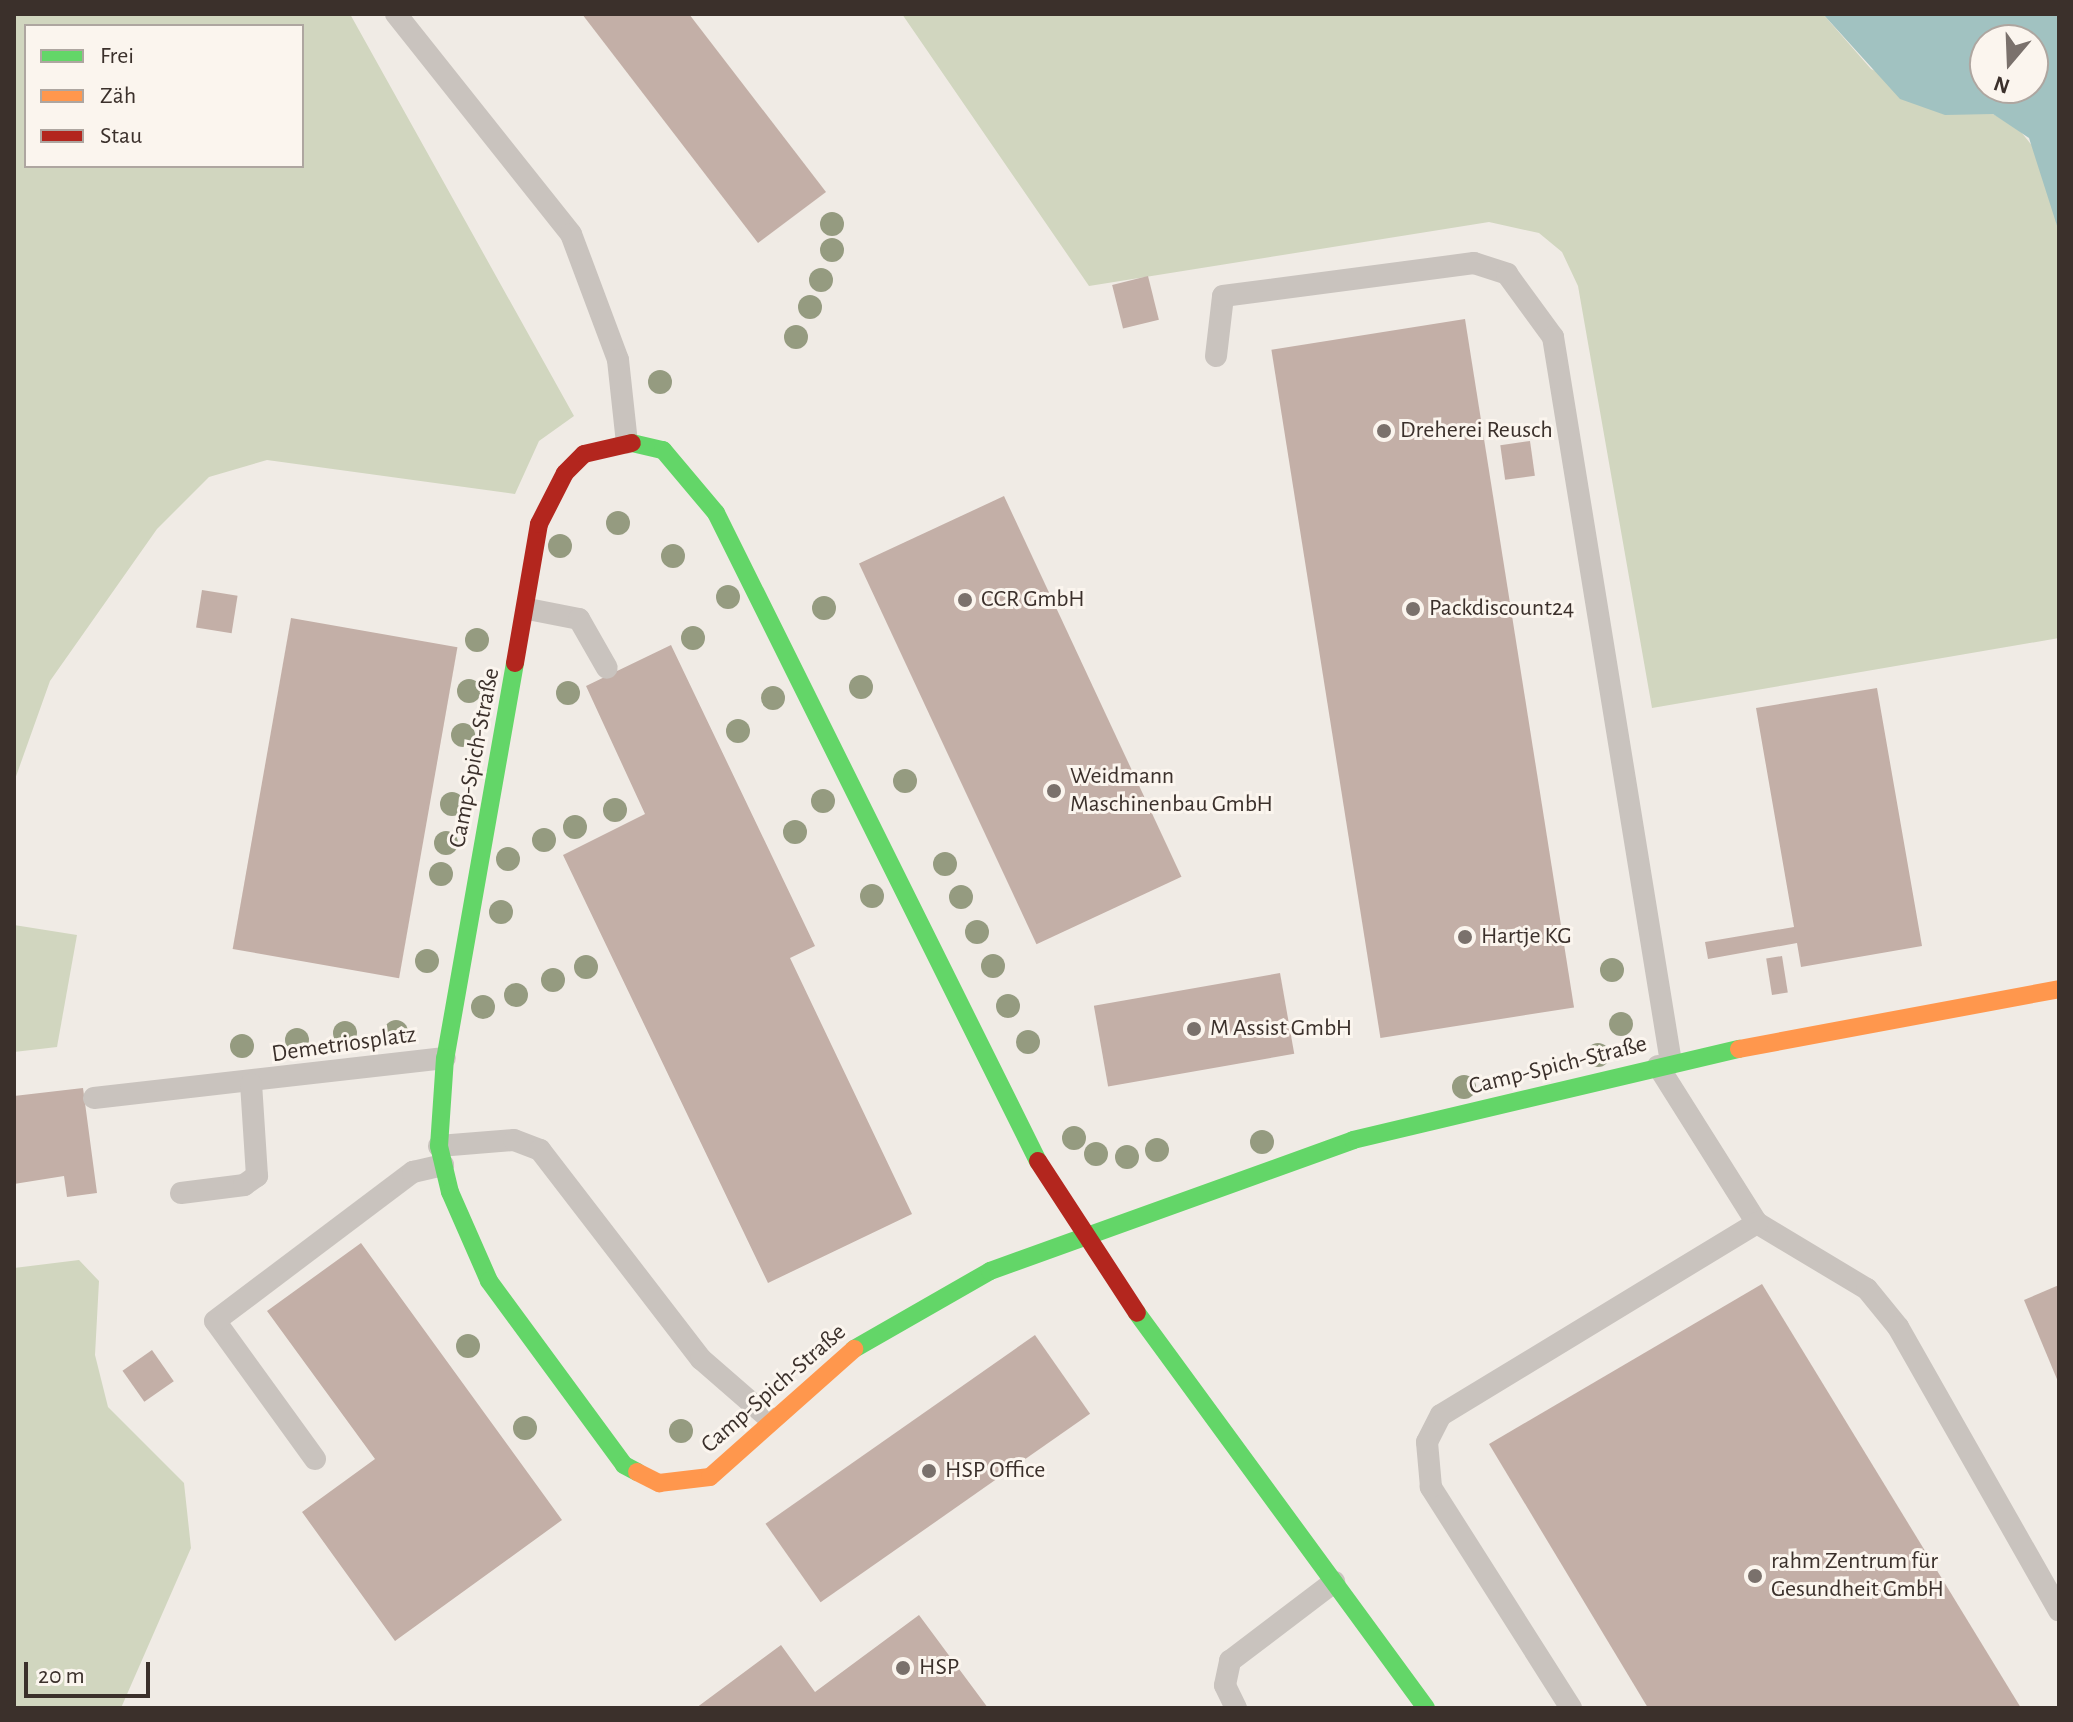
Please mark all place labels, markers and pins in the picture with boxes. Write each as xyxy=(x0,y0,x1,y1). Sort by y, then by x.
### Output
place label: Dreherei Reusch xyxy=(1400,417,1553,445)
marker: Dreherei Reusch xyxy=(1375,422,1393,440)
place label: CCR GmbH xyxy=(981,586,1085,614)
marker: CCR GmbH xyxy=(956,591,974,609)
place label: Packdiscount24 xyxy=(1429,595,1574,623)
marker: Packdiscount24 xyxy=(1404,600,1422,618)
place label: Weidmann Maschinenbau GmbH xyxy=(1070,763,1273,819)
marker: Weidmann Maschinenbau GmbH xyxy=(1045,782,1063,800)
place label: Hartje KG xyxy=(1481,923,1572,951)
marker: Hartje KG xyxy=(1456,928,1474,946)
place label: M Assist GmbH xyxy=(1210,1015,1352,1043)
marker: M Assist GmbH xyxy=(1185,1020,1203,1038)
place label: HSP Office xyxy=(945,1457,1045,1485)
marker: HSP Office xyxy=(920,1462,938,1480)
place label: rahm Zentrum für Gesundheit GmbH xyxy=(1771,1548,1944,1604)
marker: rahm Zentrum für Gesundheit GmbH xyxy=(1746,1567,1764,1585)
place label: HSP xyxy=(919,1654,959,1682)
marker: HSP xyxy=(894,1659,912,1677)

